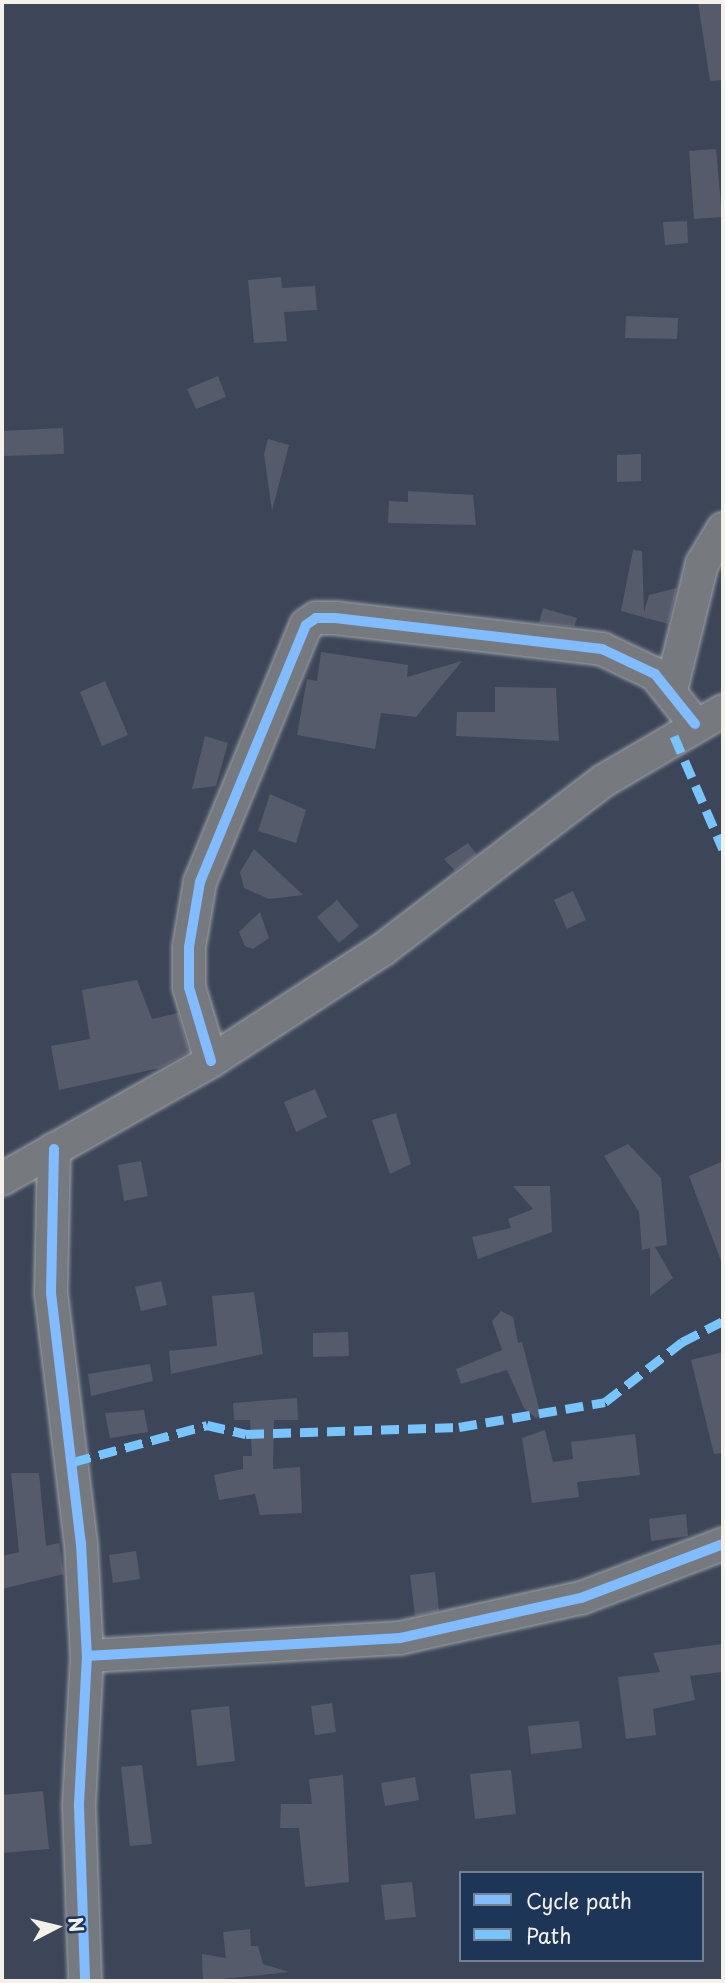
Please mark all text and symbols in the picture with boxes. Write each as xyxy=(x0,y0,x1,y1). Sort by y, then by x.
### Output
legend xyxy=(459,1871,704,1962)
text: Cycle path xyxy=(526,1884,632,1916)
north arrow xyxy=(21,1892,91,1962)
text: N xyxy=(62,1915,92,1934)
text: Path xyxy=(526,1919,571,1951)

